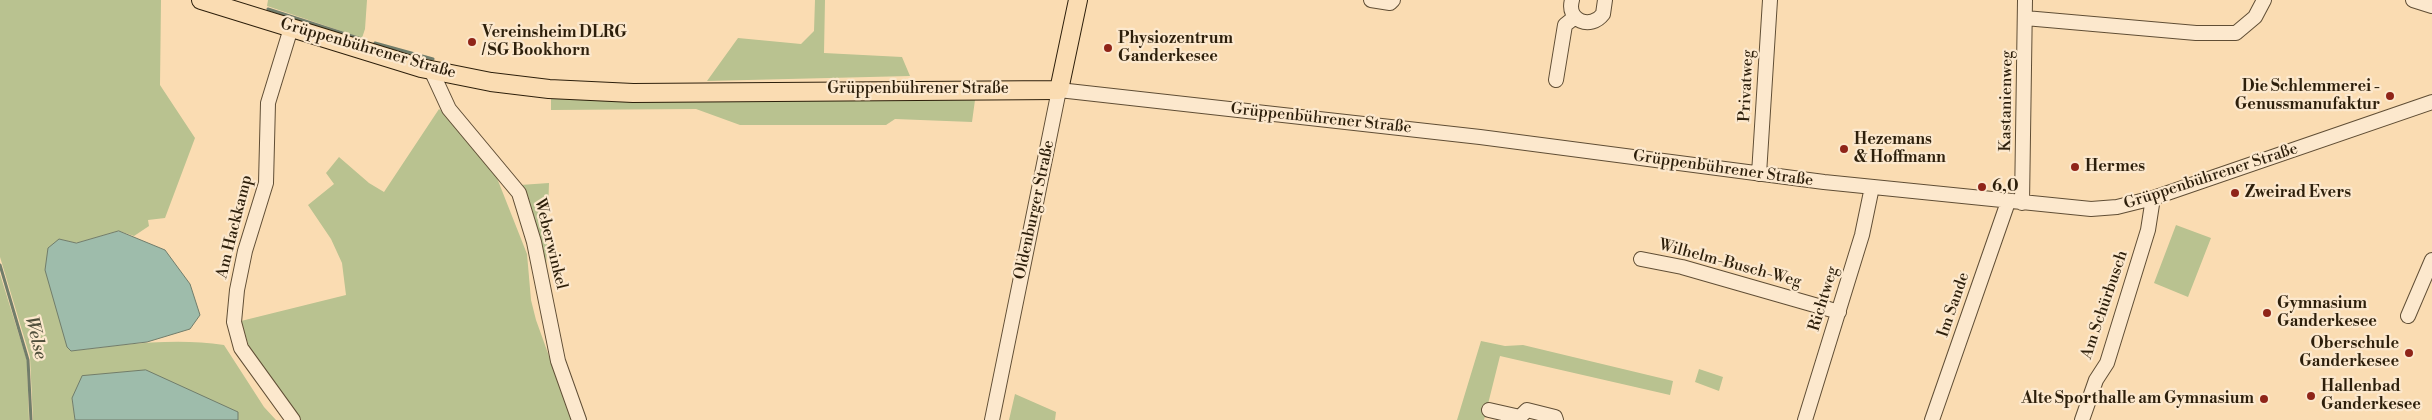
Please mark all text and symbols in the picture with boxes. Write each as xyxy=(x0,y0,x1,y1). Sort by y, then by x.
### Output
street label: Grüppenbührener Straße xyxy=(278,15,458,83)
place label: Vereinsheim DLRG / SG Bookhorn xyxy=(482,23,627,61)
place label: Physiozentrum Ganderkesee xyxy=(1118,29,1233,67)
marker: Vereinsheim DLRG / SG Bookhorn xyxy=(466,36,478,48)
marker: Physiozentrum Ganderkesee xyxy=(1102,42,1114,54)
street label: Privatweg xyxy=(1736,49,1758,123)
street label: Kastanienweg xyxy=(1997,50,2017,152)
place label: Die Schlemmerei - Genussmanufaktur xyxy=(2235,77,2380,115)
street label: Grüppenbührener Straße xyxy=(827,79,1009,99)
marker: Die Schlemmerei - Genussmanufaktur xyxy=(2384,90,2396,102)
street label: Grüppenbührener Straße xyxy=(1230,100,1412,138)
place label: Hezemans & Hoffmann xyxy=(1854,130,1946,168)
street label: Oldenburger Straße xyxy=(1011,138,1059,282)
street label: Grüppenbührener Straße xyxy=(2122,140,2300,214)
marker: Hezemans & Hoffmann xyxy=(1838,143,1850,155)
street label: Grüppenbührener Straße xyxy=(1632,147,1814,191)
place label: Hermes xyxy=(2085,157,2145,177)
marker: Hermes xyxy=(2069,161,2081,173)
street label: Am Hackkamp xyxy=(213,173,257,281)
place label: 6,0 xyxy=(1992,177,2019,197)
marker: 6,0 xyxy=(1976,181,1988,193)
place label: Zweirad Evers xyxy=(2245,183,2351,203)
marker: Zweirad Evers xyxy=(2229,187,2241,199)
street label: Weberwinkel xyxy=(529,196,571,292)
street label: Wilhelm-Busch-Weg xyxy=(1657,236,1803,292)
street label: Am Schürbusch xyxy=(2077,248,2133,362)
street label: Richtweg xyxy=(1805,264,1843,334)
street label: Im Sande xyxy=(1934,270,1974,340)
place label: Gymnasium Ganderkesee xyxy=(2277,294,2377,332)
marker: Gymnasium Ganderkesee xyxy=(2261,307,2273,319)
water label: Welse xyxy=(19,314,51,362)
place label: Oberschule Ganderkesee xyxy=(2299,334,2399,372)
marker: Oberschule Ganderkesee xyxy=(2403,347,2415,359)
place label: Hallenbad Ganderkesee xyxy=(2321,377,2421,415)
place label: Alte Sporthalle am Gymnasium xyxy=(2021,389,2254,409)
marker: Hallenbad Ganderkesee xyxy=(2305,390,2317,402)
marker: Alte Sporthalle am Gymnasium xyxy=(2258,393,2270,405)

